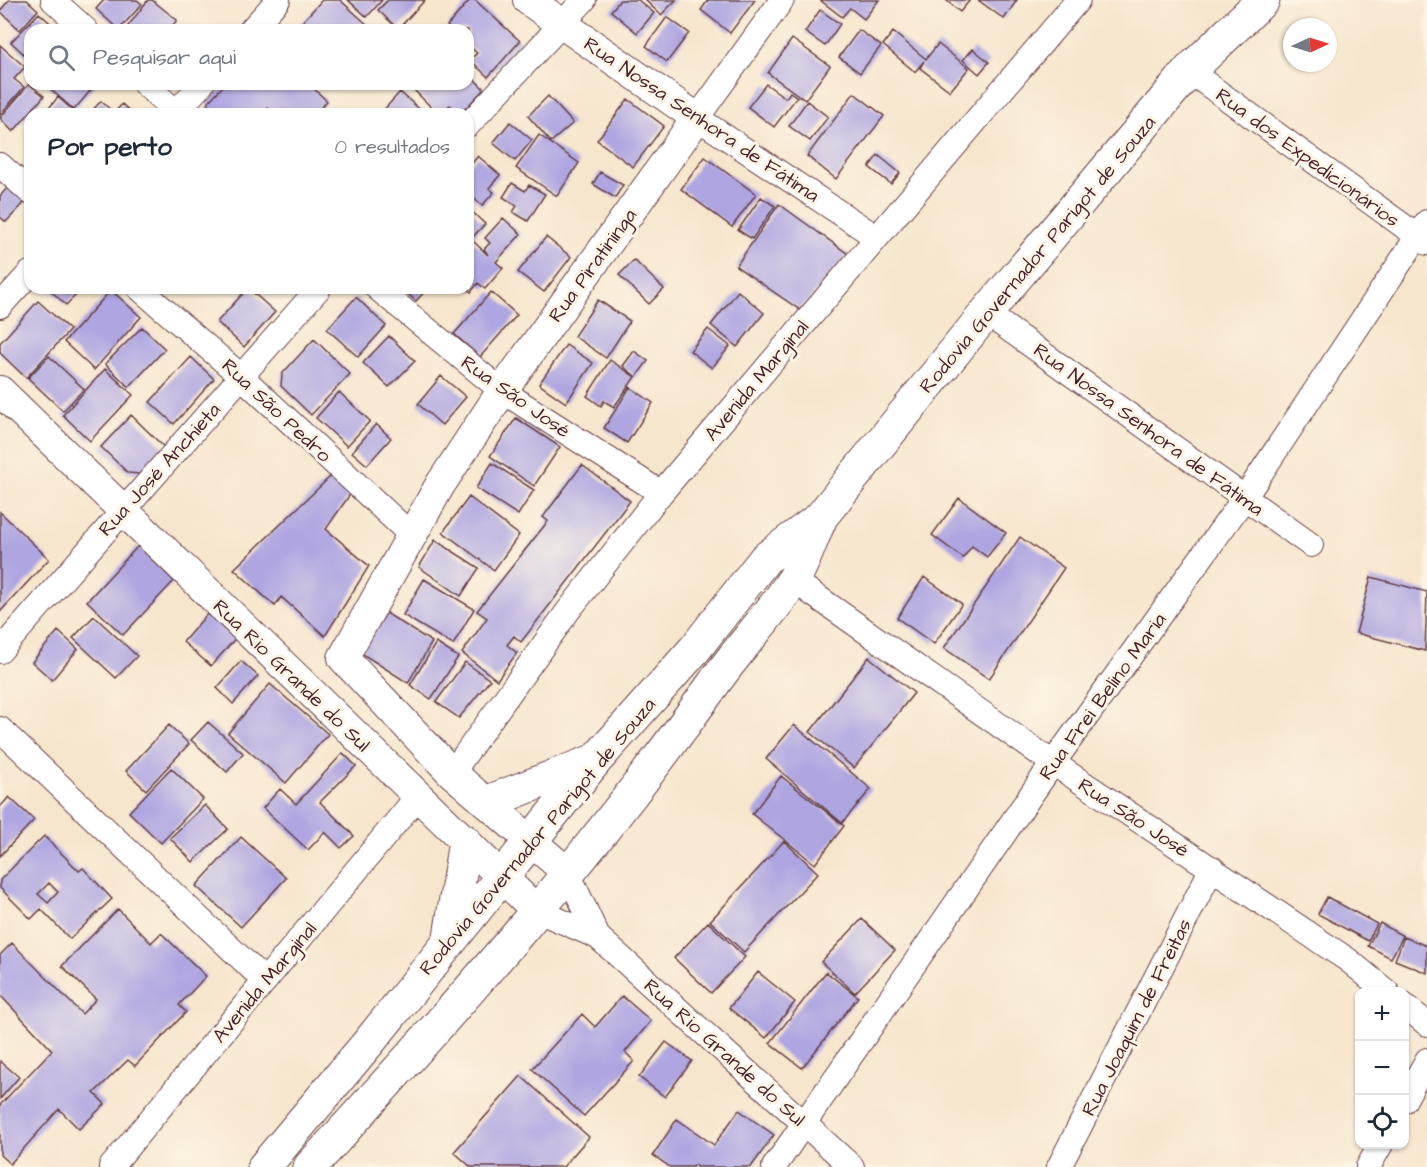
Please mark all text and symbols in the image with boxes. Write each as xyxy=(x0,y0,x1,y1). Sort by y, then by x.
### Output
north arrow xyxy=(1283,18,1337,72)
search box xyxy=(24,24,474,90)
street label: Rua Nossa Senhora de Fátima xyxy=(578,30,825,209)
icon: search xyxy=(45,41,78,74)
text: Pesquisar aqui xyxy=(93,42,236,73)
street label: Rua dos Expedicionários xyxy=(1210,82,1405,234)
street label: Rodovia Governador Parigot de Souza xyxy=(913,110,1163,400)
text: Por perto xyxy=(48,129,172,165)
text: 0 resultados xyxy=(334,133,450,161)
street label: Rua Piratininga xyxy=(542,203,644,329)
street label: Avenida Marginal xyxy=(698,314,816,448)
street label: Rua Nossa Senhora de Fátima xyxy=(1027,337,1269,523)
street label: Rua São José xyxy=(455,349,576,445)
street label: Rua São Pedro xyxy=(215,352,337,469)
street label: Rua José Anchieta xyxy=(92,397,227,542)
street label: Rua Rio Grande do Sul xyxy=(206,593,376,758)
street label: Rua Frei Belino Maria xyxy=(1032,607,1173,786)
street label: Rodovia Governador Parigot de Souza xyxy=(413,692,663,982)
street label: Rua São José xyxy=(1072,771,1195,864)
street label: Rua Joaquim de Freitas xyxy=(1075,914,1199,1121)
street label: Avenida Marginal xyxy=(206,916,324,1050)
street label: Rua Rio Grande do Sul xyxy=(637,972,811,1133)
map controls xyxy=(1355,987,1409,1149)
button: + xyxy=(1355,987,1409,1041)
button: − xyxy=(1355,1041,1409,1095)
button: locate xyxy=(1355,1095,1409,1149)

